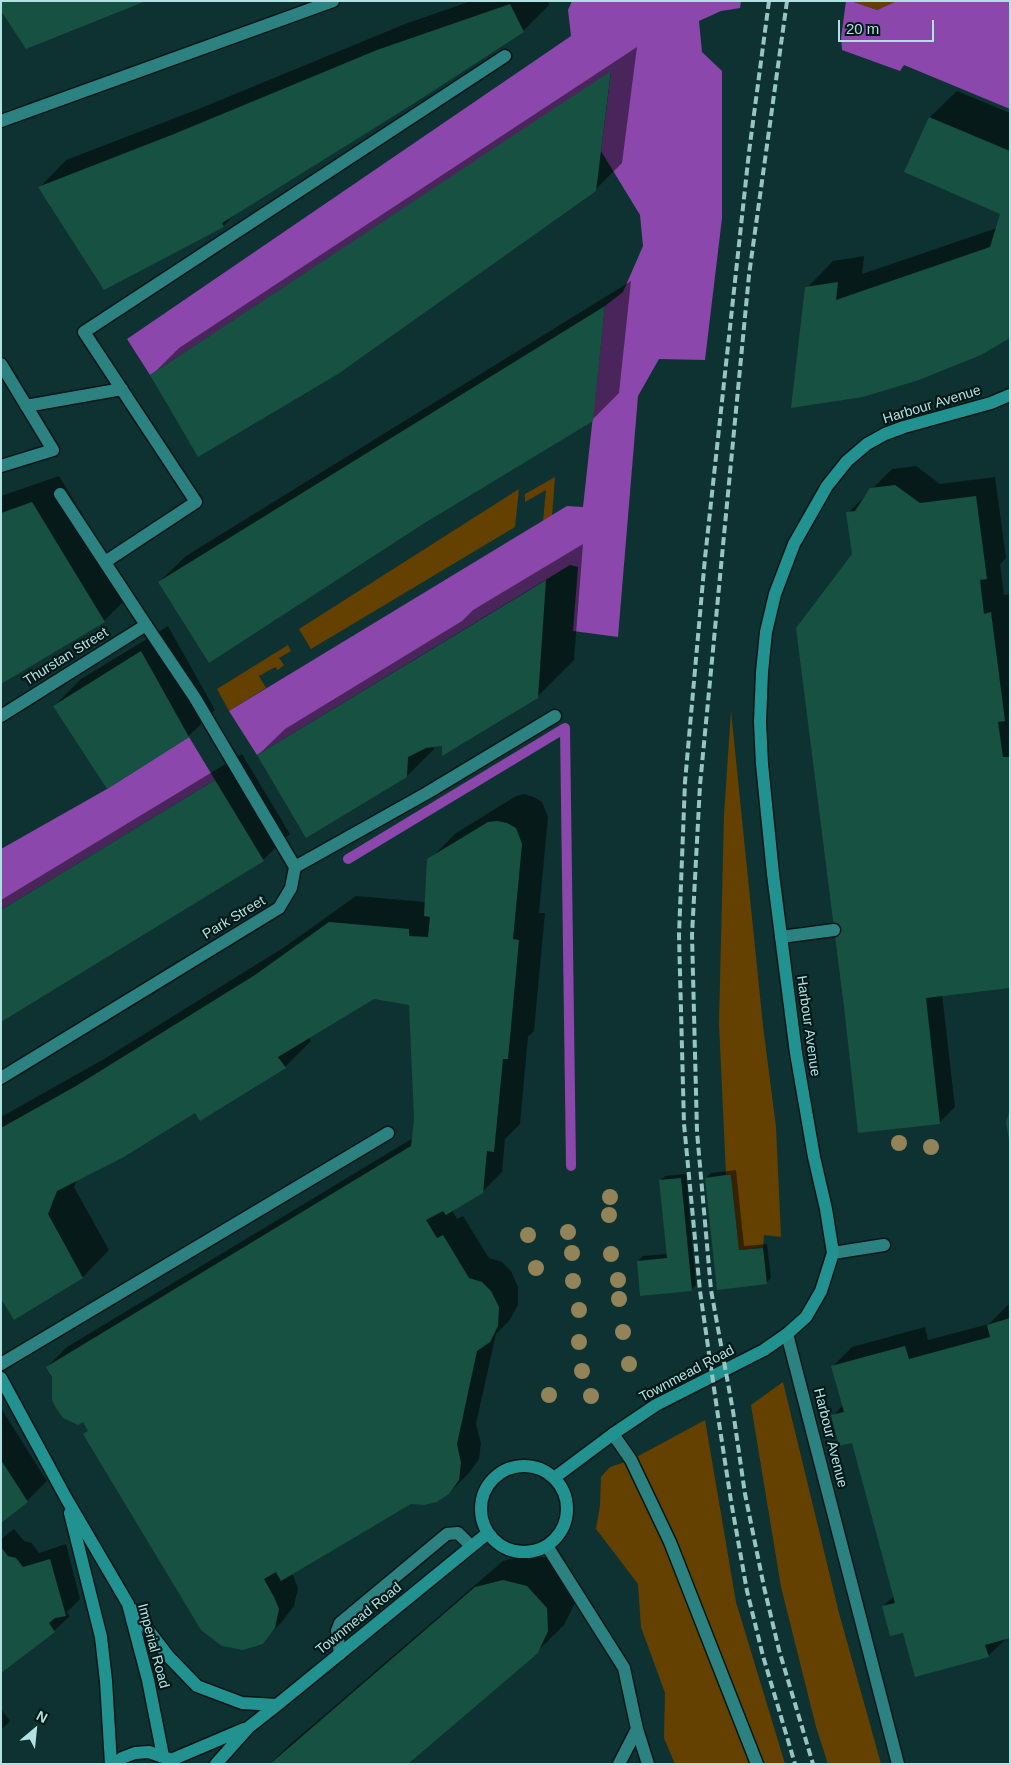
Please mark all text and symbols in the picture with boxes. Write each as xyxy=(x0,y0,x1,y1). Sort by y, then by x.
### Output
scale bar xyxy=(841,10,937,42)
text: 20 m xyxy=(846,20,879,37)
street label: Harbour Avenue xyxy=(881,382,983,428)
street label: Thurstan Street xyxy=(21,624,111,690)
street label: Park Street xyxy=(200,893,268,943)
street label: Harbour Avenue xyxy=(793,974,823,1078)
street label: Townmead Road xyxy=(637,1342,737,1406)
street label: Harbour Avenue xyxy=(810,1387,850,1489)
street label: Townmead Road xyxy=(313,1579,405,1659)
street label: Imperial Road xyxy=(134,1602,172,1690)
north arrow xyxy=(10,1705,60,1755)
text: N xyxy=(34,1707,50,1726)

